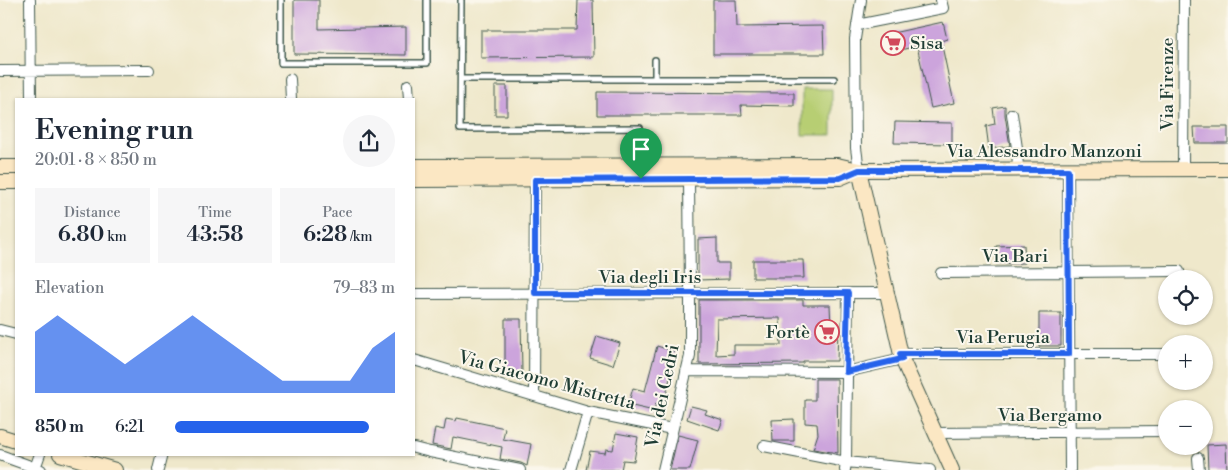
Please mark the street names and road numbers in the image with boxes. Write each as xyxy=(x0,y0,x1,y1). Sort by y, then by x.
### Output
street label: Via Firenze xyxy=(1156,37,1179,132)
street label: Via Alessandro Manzoni xyxy=(945,140,1142,163)
street label: Via Bari xyxy=(981,245,1048,268)
street label: Via degli Iris xyxy=(598,266,702,289)
street label: Via Perugia xyxy=(955,326,1051,349)
street label: Via dei Cedri xyxy=(640,342,685,451)
street label: Via Giacomo Mistretta xyxy=(455,345,639,415)
street label: Via Bergamo xyxy=(997,404,1102,427)

